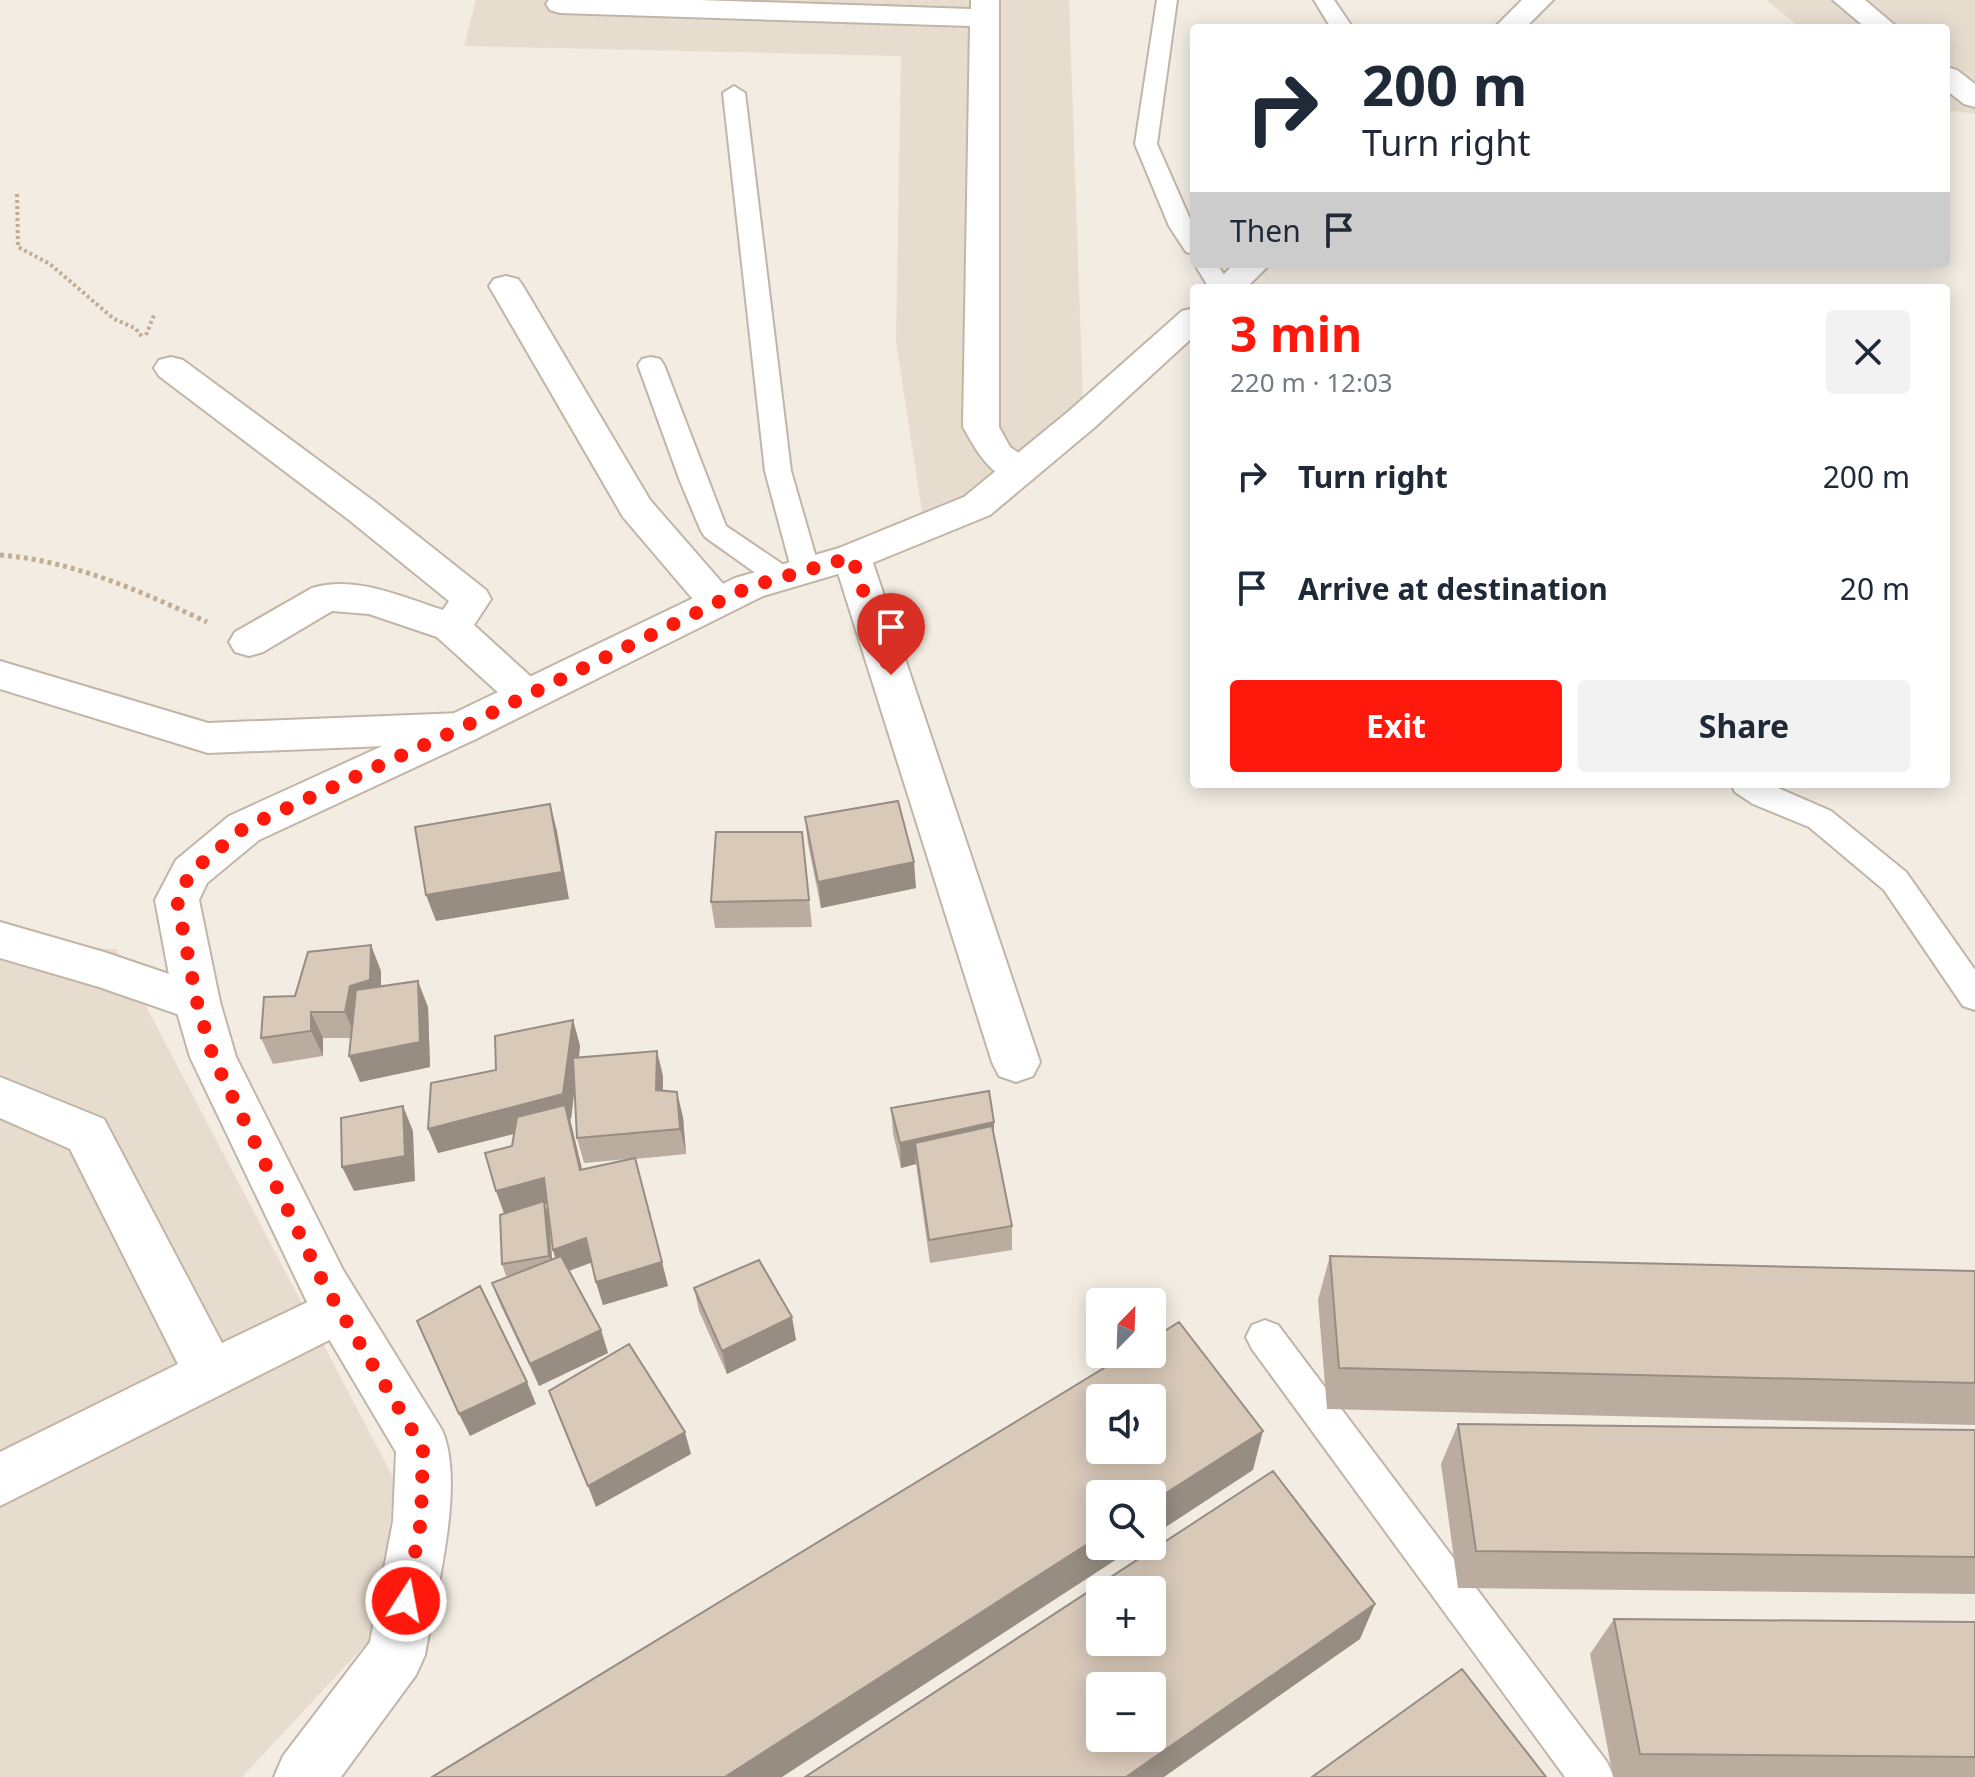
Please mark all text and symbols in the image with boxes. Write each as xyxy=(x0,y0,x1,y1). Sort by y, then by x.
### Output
text: 200 m xyxy=(1362,46,1527,122)
icon: right xyxy=(1230,56,1334,160)
text: Turn right xyxy=(1362,118,1530,167)
icon: arrive xyxy=(1317,208,1361,252)
text: Then xyxy=(1230,210,1301,251)
text: 3 min xyxy=(1230,301,1362,366)
button: close xyxy=(1826,310,1910,394)
text: 220 m · 12:03 xyxy=(1230,364,1393,400)
icon: right xyxy=(1230,454,1274,498)
text: Turn right xyxy=(1298,456,1448,497)
text: 200 m xyxy=(1823,456,1910,497)
icon: arrive xyxy=(1230,566,1274,610)
text: Arrive at destination xyxy=(1298,568,1608,609)
text: 20 m xyxy=(1840,568,1910,609)
pin xyxy=(857,593,925,675)
icon: arrive xyxy=(869,605,913,649)
button: Exit xyxy=(1230,680,1562,772)
button: Share xyxy=(1578,680,1910,772)
north arrow xyxy=(1086,1288,1166,1368)
map controls xyxy=(1086,1288,1166,1752)
button: sound xyxy=(1086,1384,1166,1464)
button: search xyxy=(1086,1480,1166,1560)
position arrow xyxy=(364,1559,448,1643)
button: + xyxy=(1086,1576,1166,1656)
button: − xyxy=(1086,1672,1166,1752)

